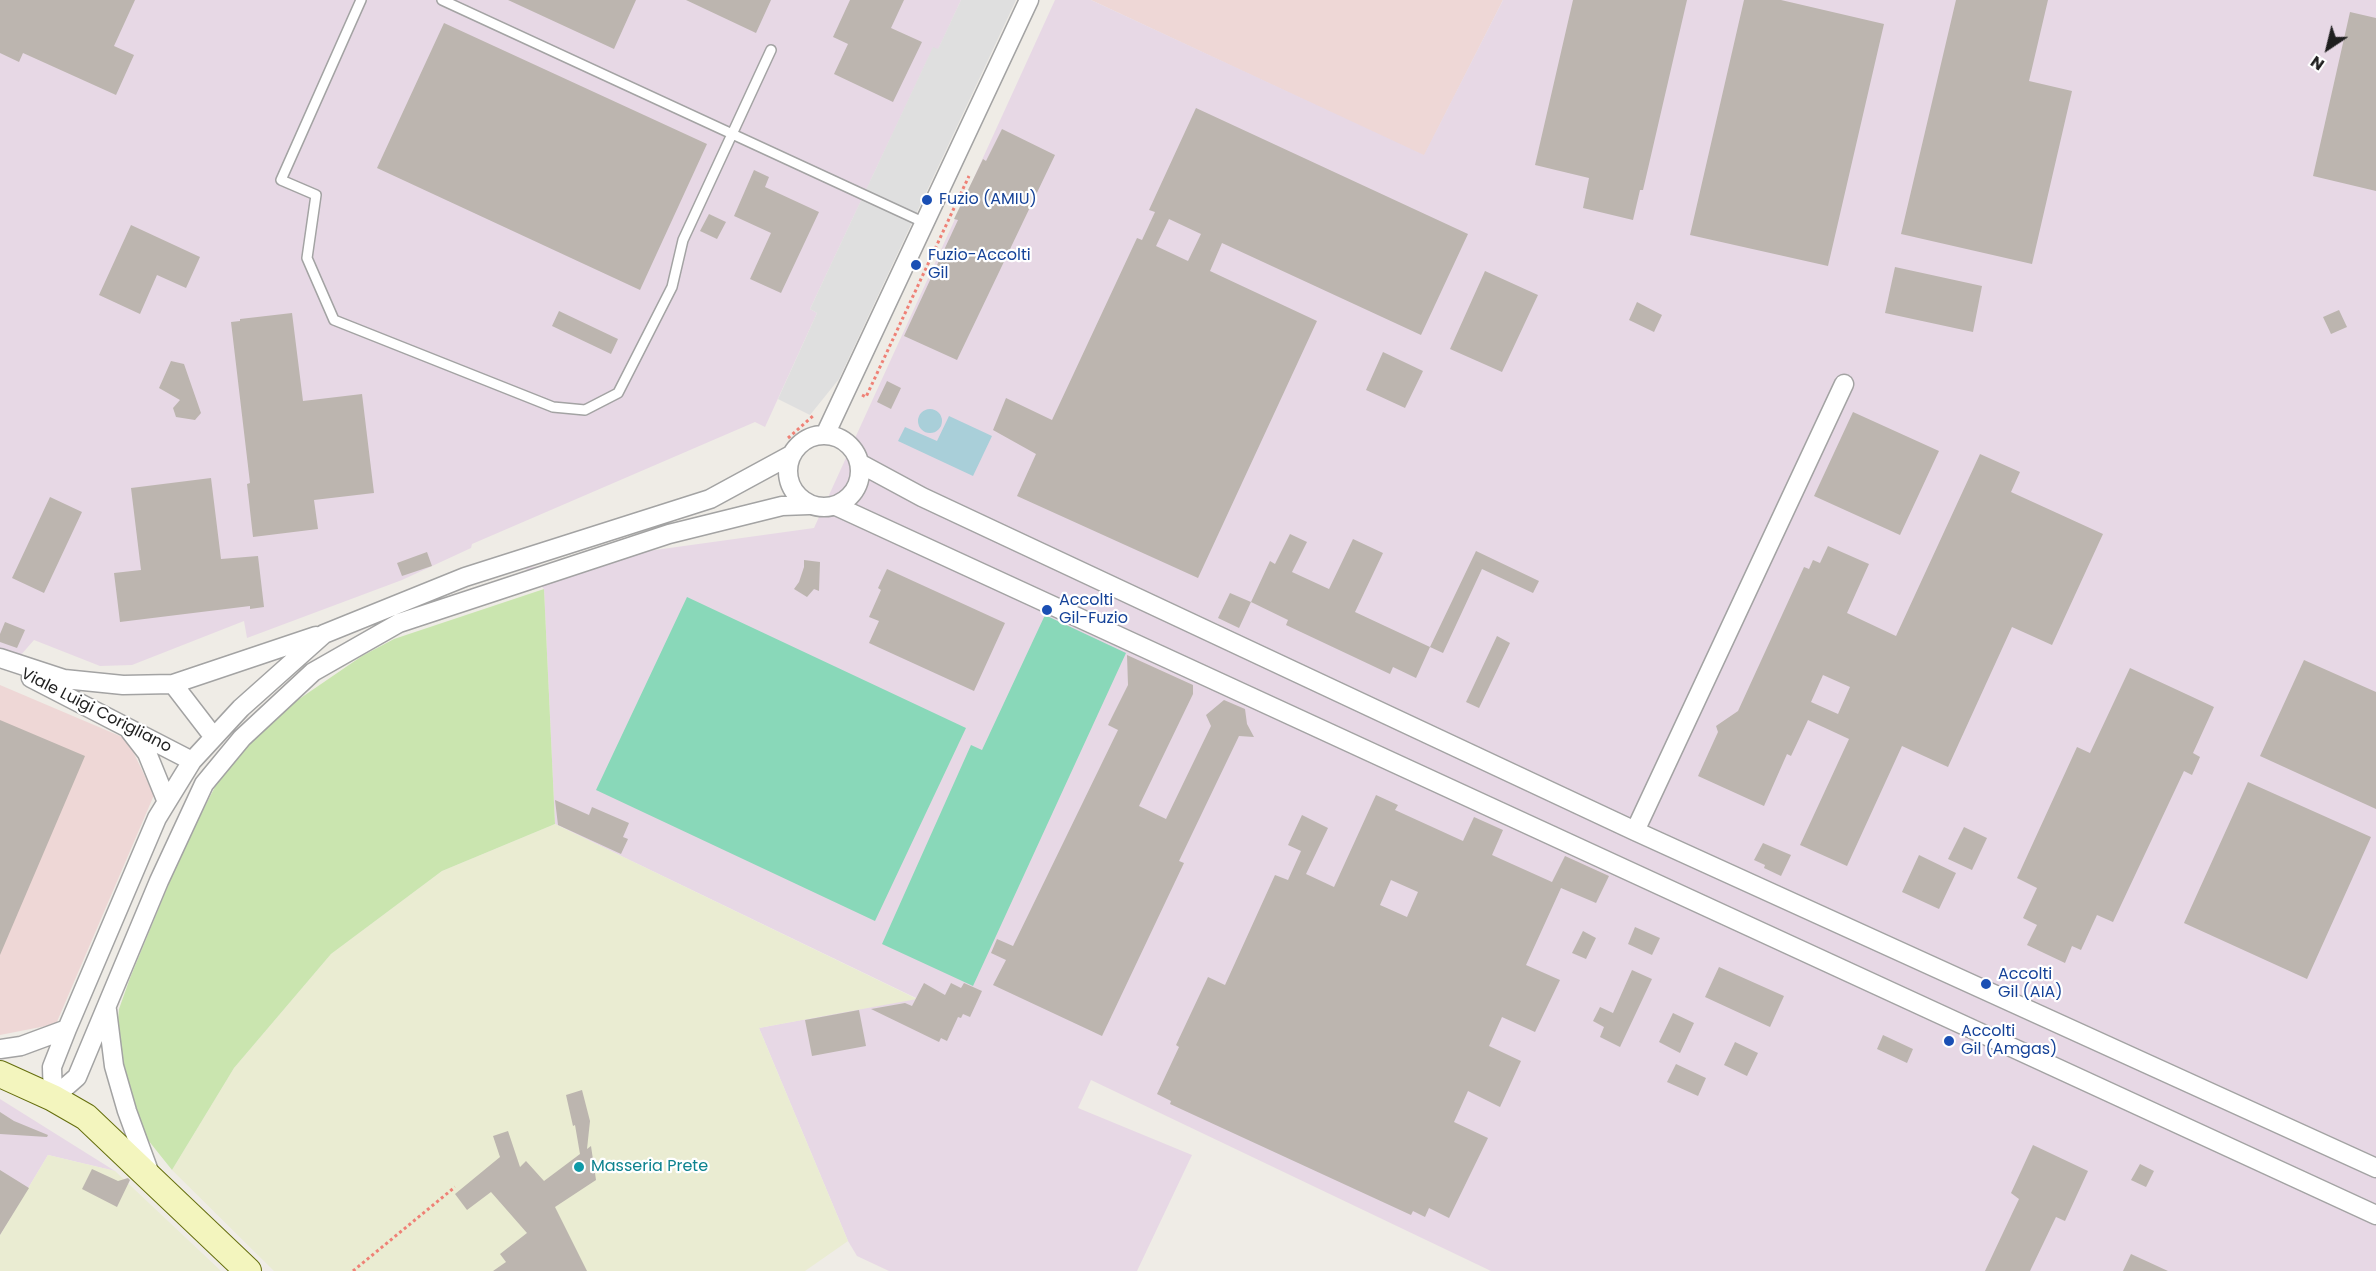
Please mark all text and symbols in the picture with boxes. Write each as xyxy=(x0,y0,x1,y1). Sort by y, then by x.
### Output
north arrow xyxy=(2298,18,2358,78)
text: N xyxy=(2306,50,2329,76)
place label: Fuzio (AMIU) xyxy=(939,190,1037,210)
marker: Fuzio (AMIU) xyxy=(920,193,934,207)
place label: Fuzio-Accolti Gil xyxy=(928,246,1031,284)
marker: Fuzio-Accolti Gil xyxy=(909,258,923,272)
place label: Accolti Gil-Fuzio xyxy=(1059,591,1128,629)
marker: Accolti Gil-Fuzio xyxy=(1040,603,1054,617)
street label: Viale Luigi Corigliano xyxy=(18,665,174,757)
place label: Accolti Gil (AIA) xyxy=(1998,965,2063,1003)
marker: Accolti Gil (AIA) xyxy=(1979,977,1993,991)
place label: Accolti Gil (Amgas) xyxy=(1961,1022,2057,1060)
marker: Accolti Gil (Amgas) xyxy=(1942,1034,1956,1048)
place label: Masseria Prete xyxy=(591,1157,708,1177)
marker: Masseria Prete xyxy=(572,1160,586,1174)

